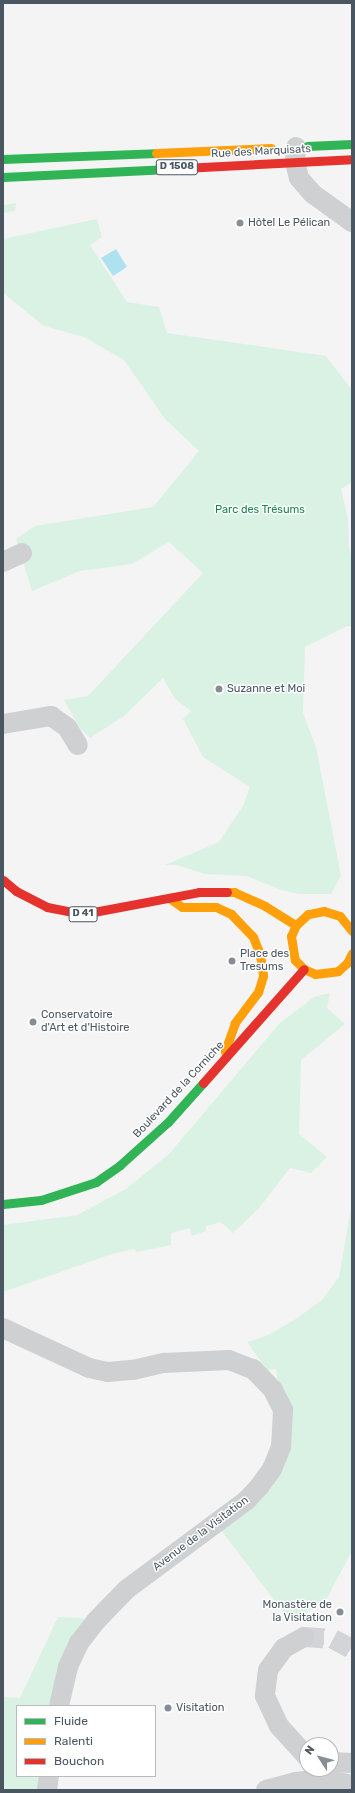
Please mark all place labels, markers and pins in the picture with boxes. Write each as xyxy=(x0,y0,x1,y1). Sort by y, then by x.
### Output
place label: Hôtel Le Pélican xyxy=(248,216,330,230)
marker: Hôtel Le Pélican xyxy=(235,218,245,228)
place label: Suzanne et Moi xyxy=(227,682,305,696)
marker: Suzanne et Moi xyxy=(214,684,224,694)
place label: Place des Tresums xyxy=(240,948,289,974)
marker: Place des Tresums xyxy=(227,956,237,966)
place label: Conservatoire d'Art et d'Histoire xyxy=(41,1009,129,1035)
marker: Conservatoire d'Art et d'Histoire xyxy=(28,1017,38,1027)
place label: Monastère de la Visitation xyxy=(263,1599,332,1625)
marker: Monastère de la Visitation xyxy=(335,1607,345,1617)
place label: Visitation xyxy=(176,1701,224,1715)
marker: Visitation xyxy=(163,1703,173,1713)

